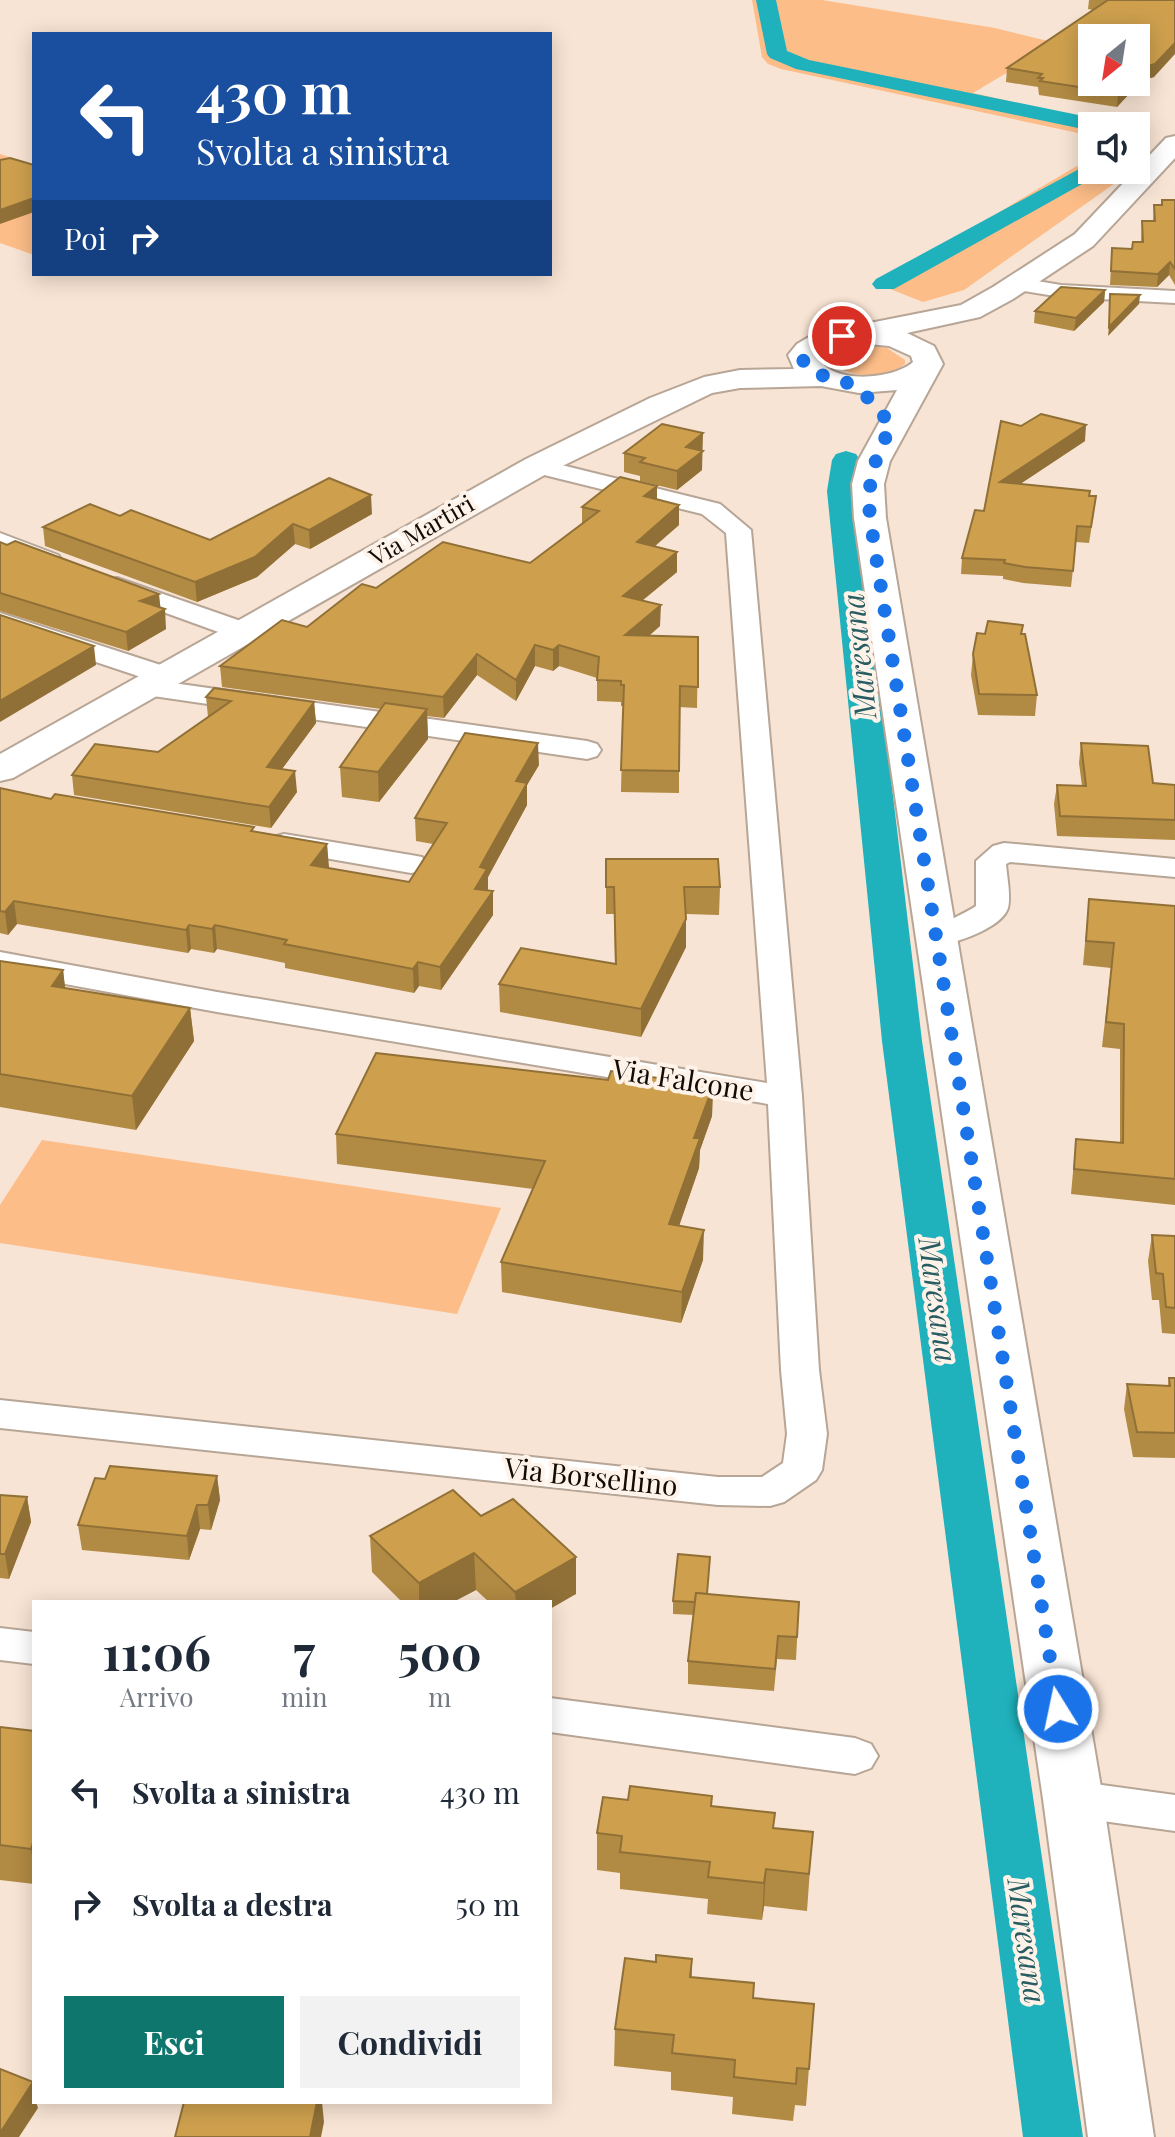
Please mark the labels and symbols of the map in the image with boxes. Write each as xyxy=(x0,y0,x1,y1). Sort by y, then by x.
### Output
north arrow xyxy=(1078,24,1150,96)
pin xyxy=(808,302,876,370)
street label: Via Martiri xyxy=(362,486,479,573)
water label: Maresana xyxy=(832,591,885,723)
street label: Via Falcone xyxy=(609,1049,757,1108)
water label: Maresana xyxy=(910,1232,968,1365)
street label: Via Borsellino xyxy=(502,1448,680,1503)
position arrow xyxy=(1016,1667,1100,1751)
water label: Maresana xyxy=(999,1873,1057,2006)

